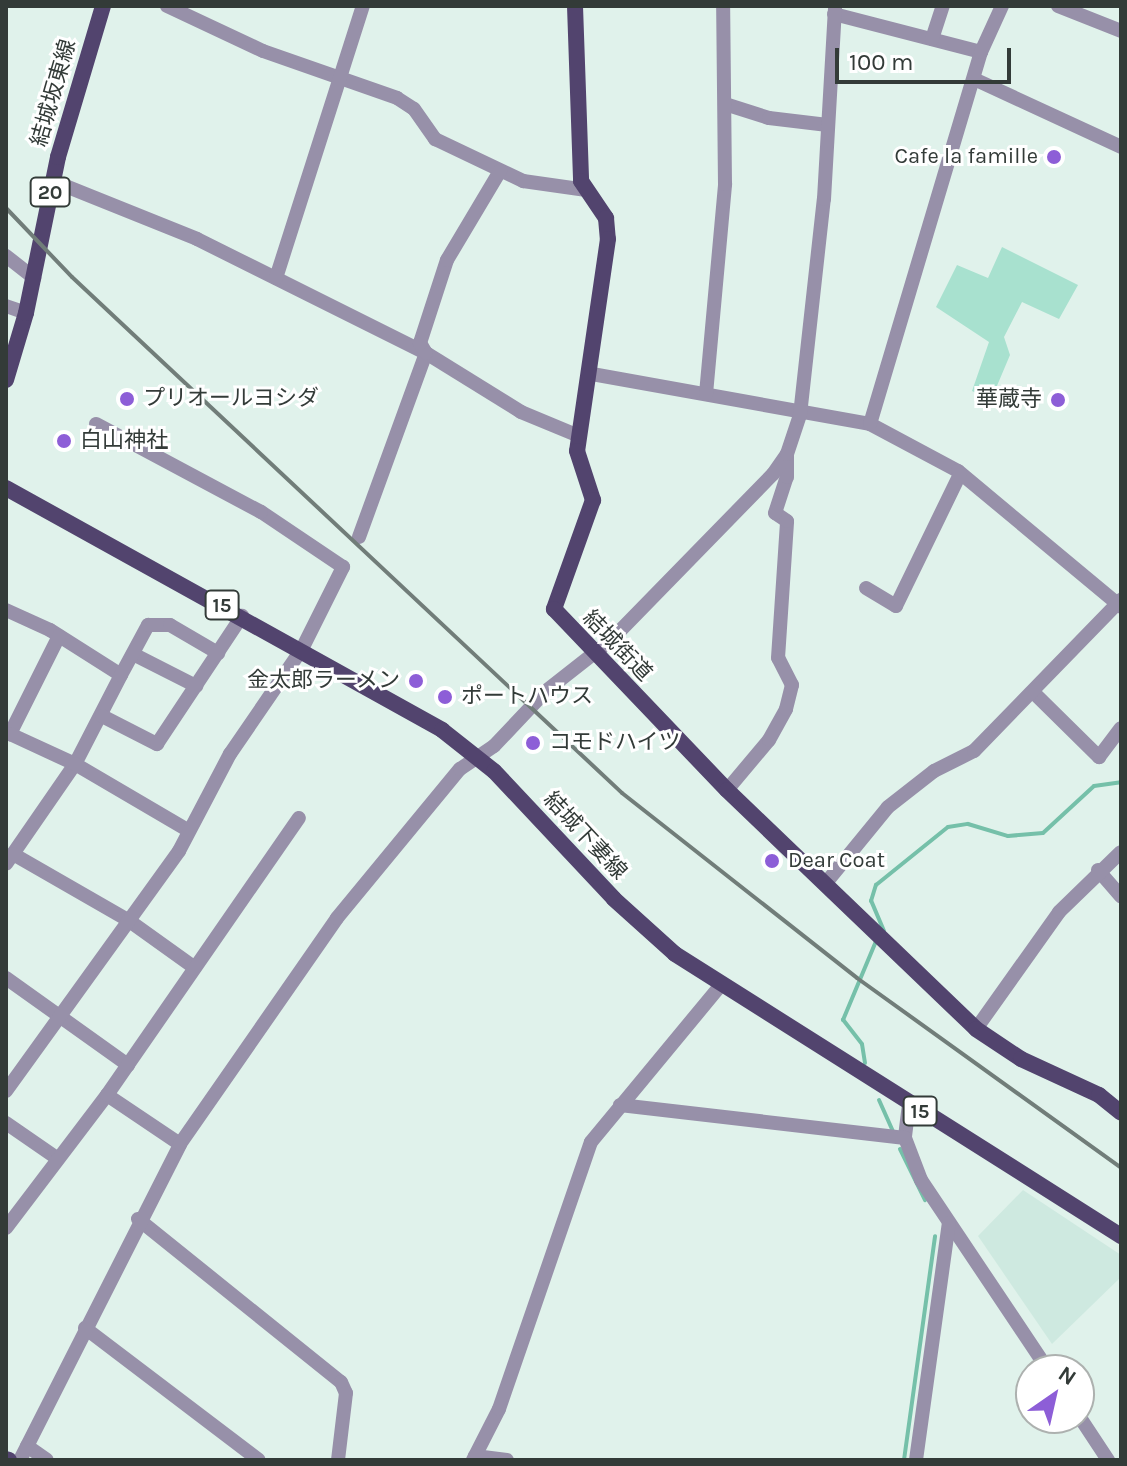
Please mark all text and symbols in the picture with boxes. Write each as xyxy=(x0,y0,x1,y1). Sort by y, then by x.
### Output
scale bar xyxy=(839,32,1015,82)
street label: 結城坂東線 xyxy=(26,36,82,150)
text: 100 m xyxy=(849,48,914,76)
place label: Cafe la famille xyxy=(894,144,1038,170)
marker: Cafe la famille xyxy=(1045,148,1063,166)
road number: 20 xyxy=(28,176,72,208)
place label: プリオールヨシダ xyxy=(143,386,319,412)
place label: 華蔵寺 xyxy=(976,387,1042,413)
marker: プリオールヨシダ xyxy=(118,390,136,408)
marker: 華蔵寺 xyxy=(1049,391,1067,409)
place label: 白山神社 xyxy=(80,428,168,454)
marker: 白山神社 xyxy=(55,432,73,450)
road number: 15 xyxy=(204,589,240,621)
street label: 結城街道 xyxy=(577,605,657,687)
place label: 金太郎ラーメン xyxy=(246,668,400,694)
marker: 金太郎ラーメン xyxy=(407,672,425,690)
place label: ポートハウス xyxy=(461,684,593,710)
marker: ポートハウス xyxy=(436,688,454,706)
place label: コモドハイツ xyxy=(549,730,681,756)
marker: コモドハイツ xyxy=(524,734,542,752)
street label: 結城下妻線 xyxy=(538,787,632,885)
place label: Dear Coat xyxy=(788,848,885,874)
marker: Dear Coat xyxy=(763,852,781,870)
road number: 15 xyxy=(902,1095,938,1127)
north arrow xyxy=(1015,1354,1095,1434)
text: N xyxy=(1053,1361,1081,1391)

